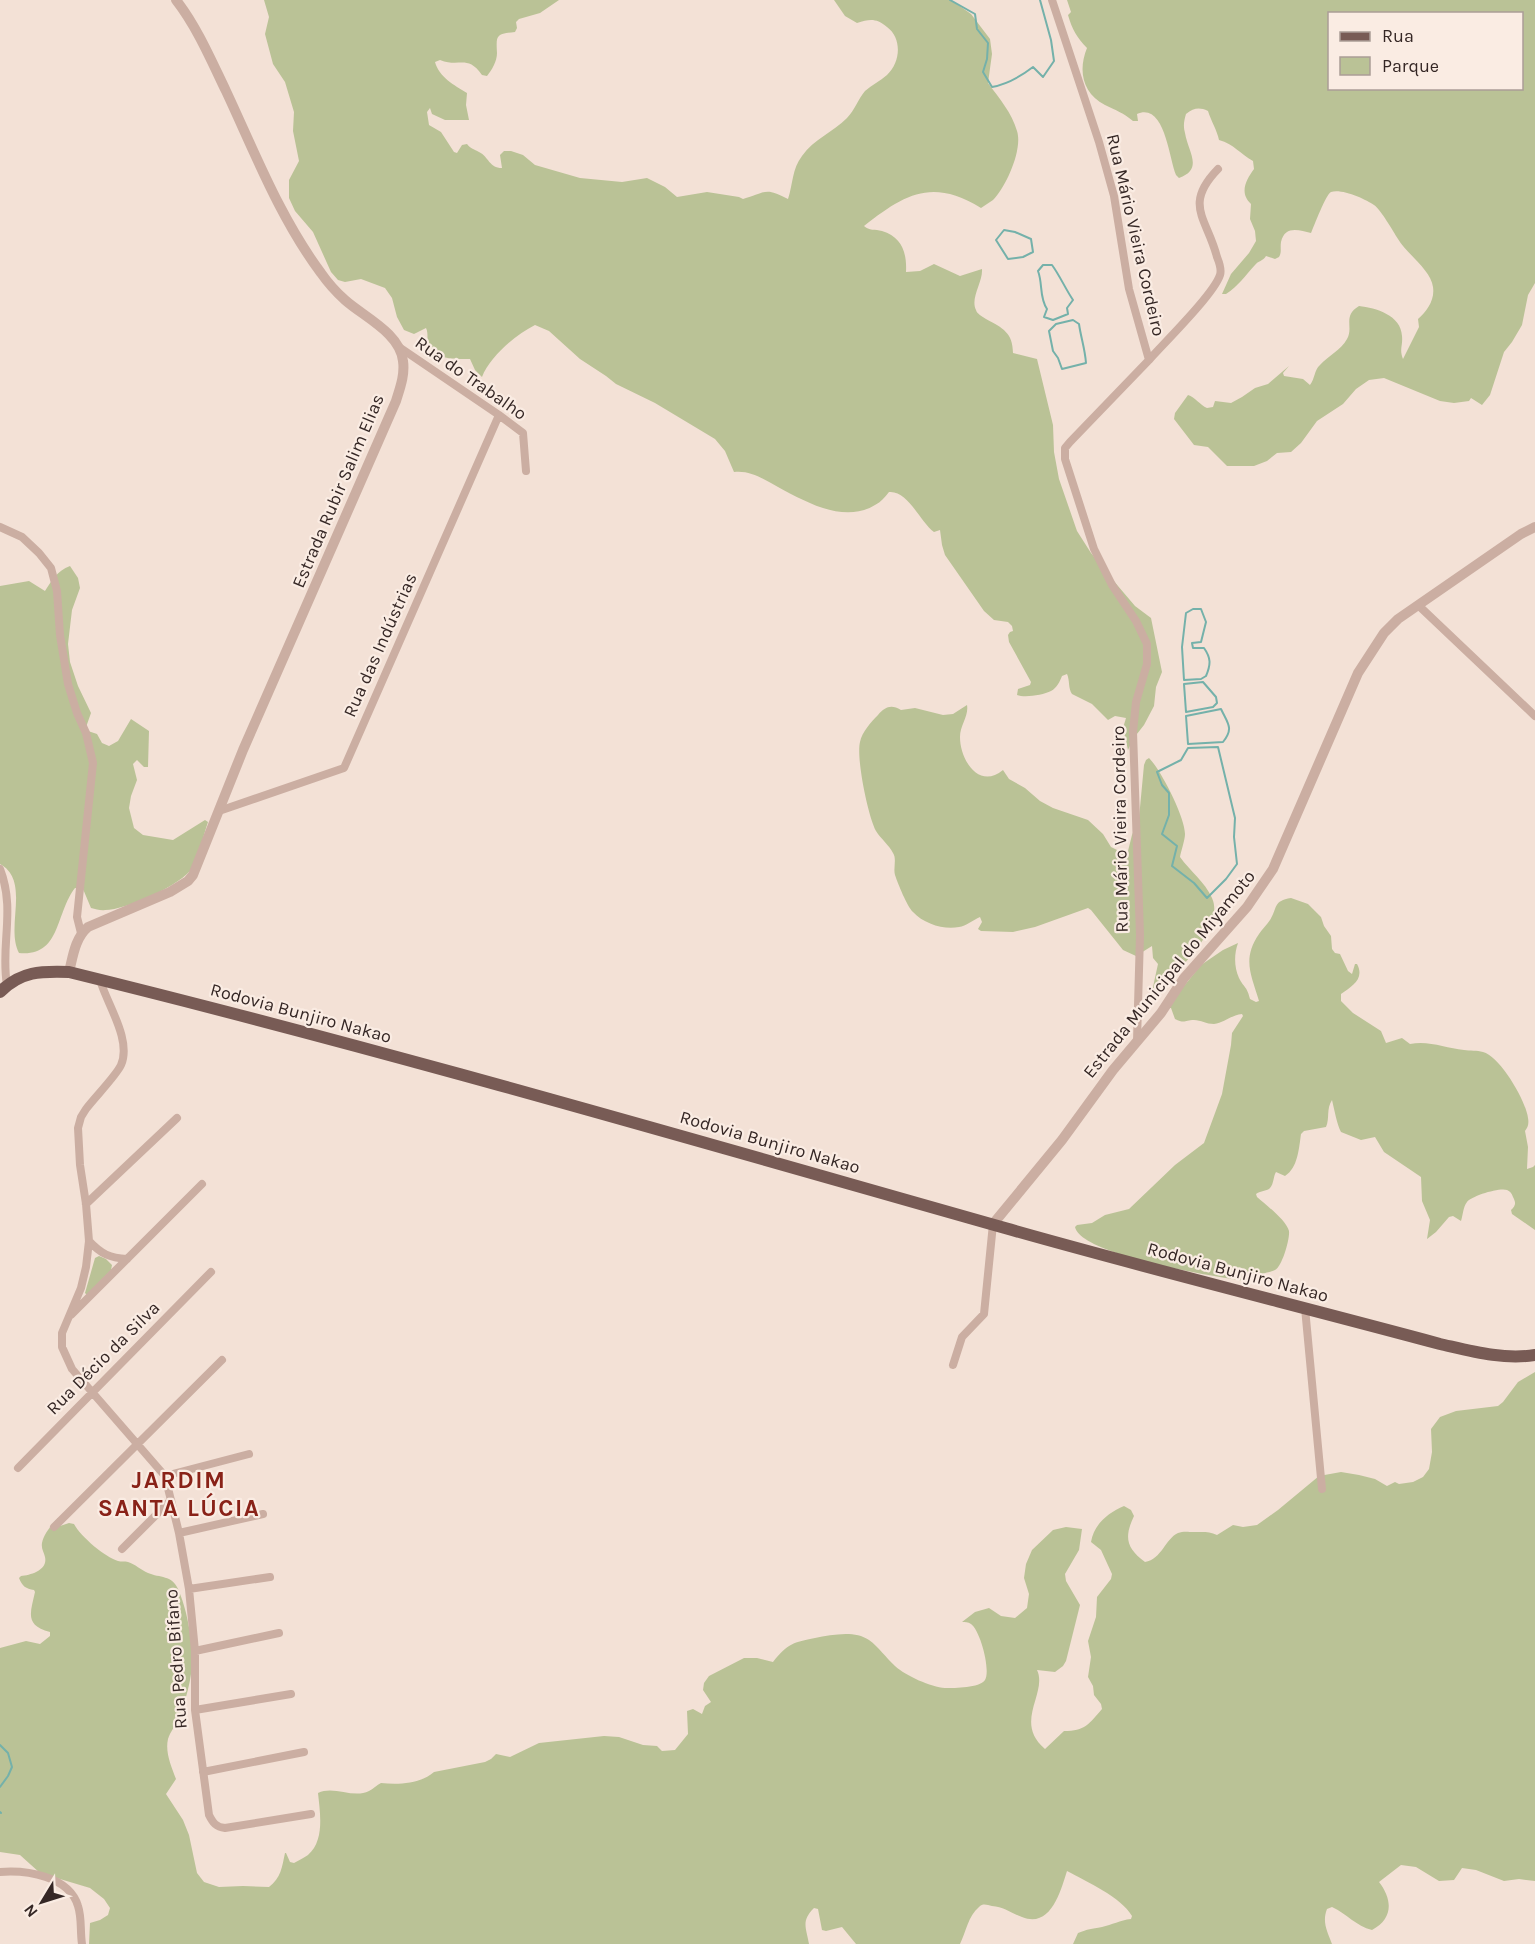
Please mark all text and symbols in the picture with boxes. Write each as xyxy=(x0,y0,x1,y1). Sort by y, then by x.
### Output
legend xyxy=(1328,12,1523,90)
text: Rua xyxy=(1382,25,1414,47)
text: Parque xyxy=(1382,55,1439,77)
street label: Rua Mário Vieira Cordeiro xyxy=(1102,132,1170,338)
street label: Rua do Trabalho xyxy=(411,331,531,425)
street label: Estrada Rubir Salim Elias xyxy=(287,391,389,591)
street label: Rua das Indústrias xyxy=(338,570,422,720)
street label: Rua Mário Vieira Cordeiro xyxy=(1107,725,1133,933)
street label: Estrada Municipal do Miyamoto xyxy=(1078,866,1260,1082)
street label: Rodovia Bunjiro Nakao xyxy=(208,978,394,1048)
street label: Rodovia Bunjiro Nakao xyxy=(677,1106,863,1178)
street label: Rodovia Bunjiro Nakao xyxy=(1145,1237,1331,1307)
street label: Rua Décio da Silva xyxy=(42,1297,164,1419)
district label: JARDIM SANTA LÚCIA xyxy=(98,1466,260,1522)
street label: Rua Pedro Bifano xyxy=(160,1588,192,1730)
north arrow xyxy=(12,1872,72,1932)
text: N xyxy=(20,1901,42,1921)

